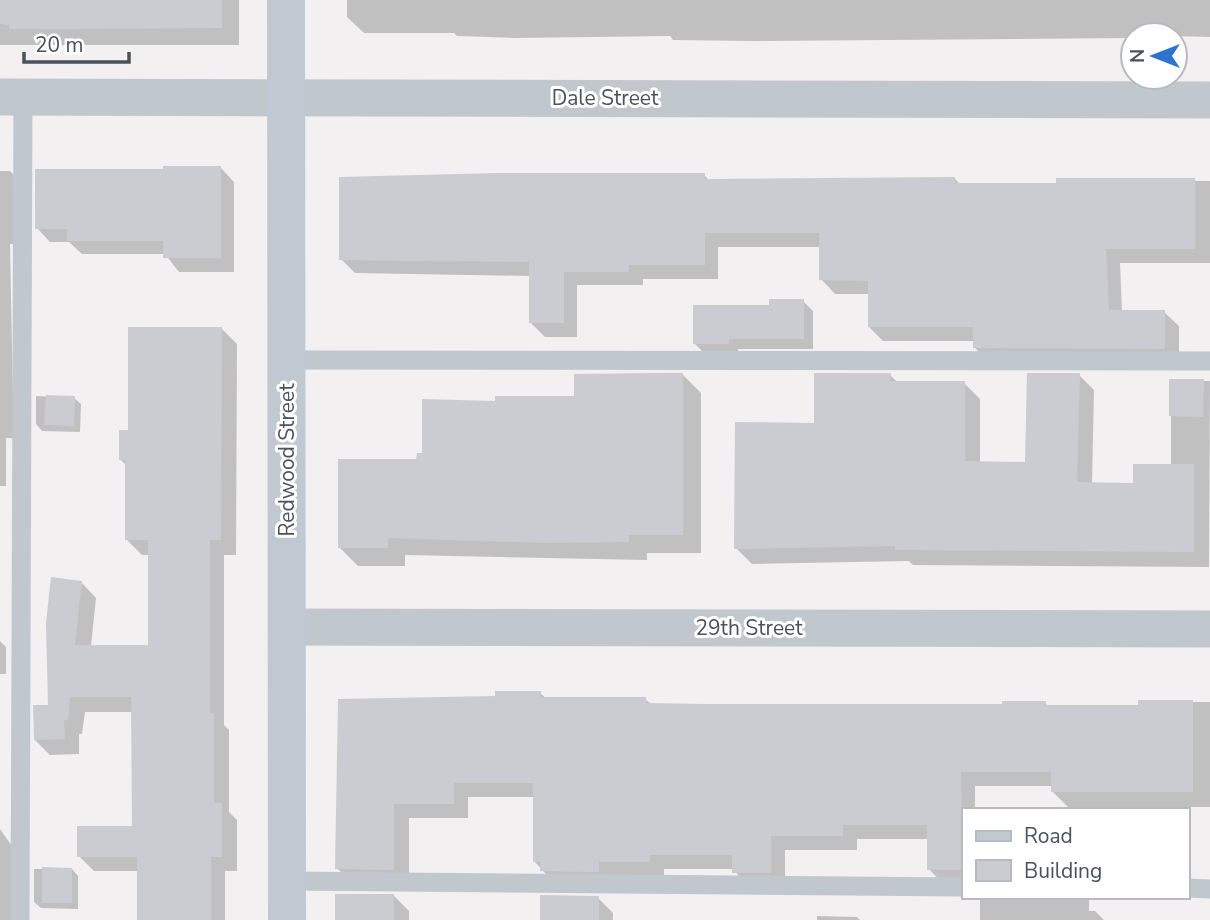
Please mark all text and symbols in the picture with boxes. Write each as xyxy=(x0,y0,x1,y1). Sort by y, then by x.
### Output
scale bar xyxy=(24,21,130,65)
north arrow xyxy=(1119,21,1189,91)
text: 20 m xyxy=(35,31,84,59)
text: N xyxy=(1125,49,1151,63)
street label: Dale Street xyxy=(552,84,659,112)
street label: Redwood Street xyxy=(273,383,301,537)
street label: 29th Street xyxy=(695,614,803,642)
legend xyxy=(962,808,1189,899)
text: Road xyxy=(1024,822,1073,850)
text: Building xyxy=(1024,857,1102,885)

